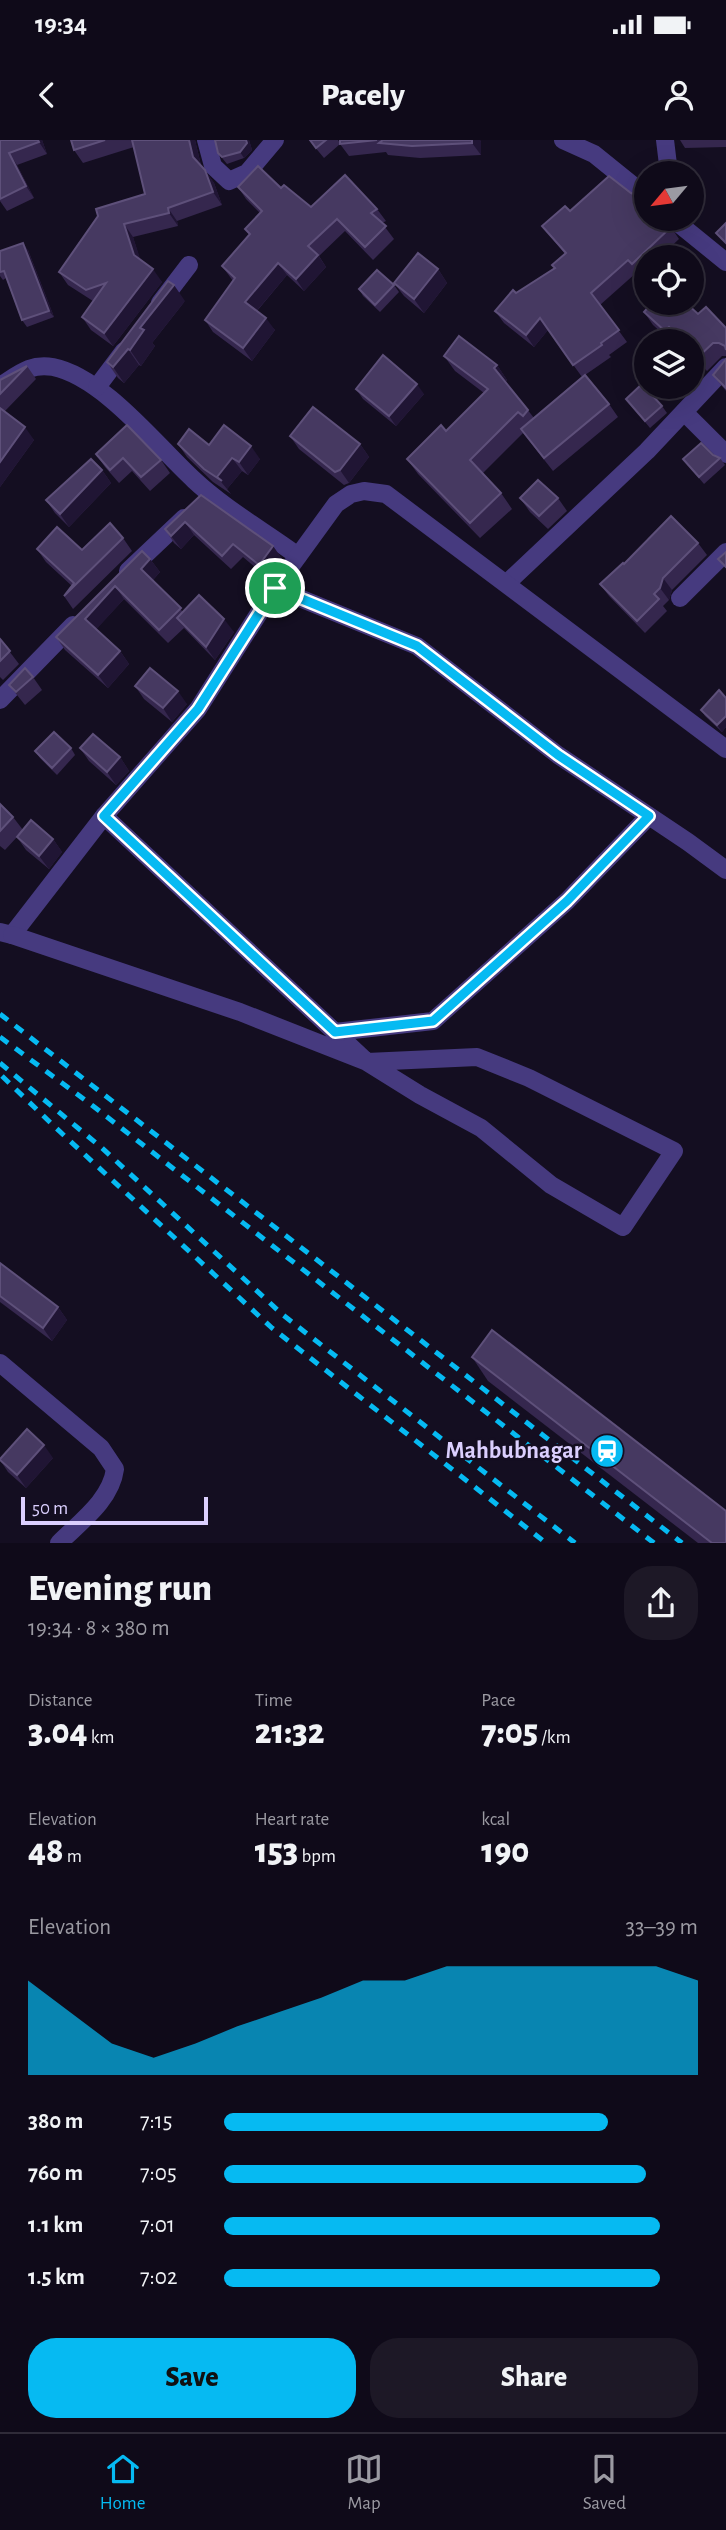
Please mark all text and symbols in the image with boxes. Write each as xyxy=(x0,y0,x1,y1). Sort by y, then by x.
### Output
text: 19:34 xyxy=(35,11,87,37)
icon: back xyxy=(28,76,66,114)
icon: person xyxy=(660,76,698,114)
text: Pacely xyxy=(321,79,405,111)
north arrow xyxy=(634,161,704,231)
map controls xyxy=(634,161,704,399)
button: locate xyxy=(634,245,704,315)
button: layers xyxy=(634,329,704,399)
pin xyxy=(245,558,305,618)
icon: arrive xyxy=(256,569,294,607)
station icon: Mahbubnagar xyxy=(588,1432,626,1470)
place label: Mahbubnagar xyxy=(446,1439,583,1463)
scale bar xyxy=(21,1494,208,1526)
text: 50 m xyxy=(32,1499,68,1518)
button: share xyxy=(624,1566,698,1640)
text: Evening run xyxy=(28,1570,212,1608)
text: 19:34 · 8 × 380 m xyxy=(28,1617,170,1640)
text: Distance xyxy=(28,1691,92,1710)
text: Time xyxy=(255,1691,293,1710)
text: Pace xyxy=(481,1691,516,1710)
text: 3.04 xyxy=(28,1715,88,1750)
text: 21:32 xyxy=(255,1715,324,1750)
text: 7:05 xyxy=(481,1715,538,1750)
text: km xyxy=(88,1728,115,1747)
text: /km xyxy=(538,1728,571,1747)
text: Elevation xyxy=(28,1810,97,1829)
text: Heart rate xyxy=(255,1810,329,1829)
text: kcal xyxy=(481,1810,510,1829)
text: 48 xyxy=(28,1834,64,1869)
text: 153 xyxy=(255,1834,298,1869)
text: 190 xyxy=(481,1834,529,1869)
text: m xyxy=(64,1847,82,1866)
text: bpm xyxy=(298,1847,336,1866)
text: Elevation xyxy=(28,1916,111,1939)
text: 33–39 m xyxy=(626,1916,698,1939)
text: 380 m xyxy=(28,2110,83,2133)
text: 7:15 xyxy=(140,2110,172,2133)
text: 760 m xyxy=(28,2162,83,2185)
text: 7:05 xyxy=(140,2162,177,2185)
text: 1.1 km xyxy=(28,2214,83,2237)
text: 7:01 xyxy=(140,2214,175,2237)
text: 1.5 km xyxy=(28,2266,85,2289)
text: 7:02 xyxy=(140,2266,177,2289)
button: Save xyxy=(28,2338,356,2418)
button: Share xyxy=(370,2338,698,2418)
tab: Home xyxy=(100,2450,146,2515)
tab: Map xyxy=(345,2450,383,2515)
tab: Saved xyxy=(583,2450,626,2515)

